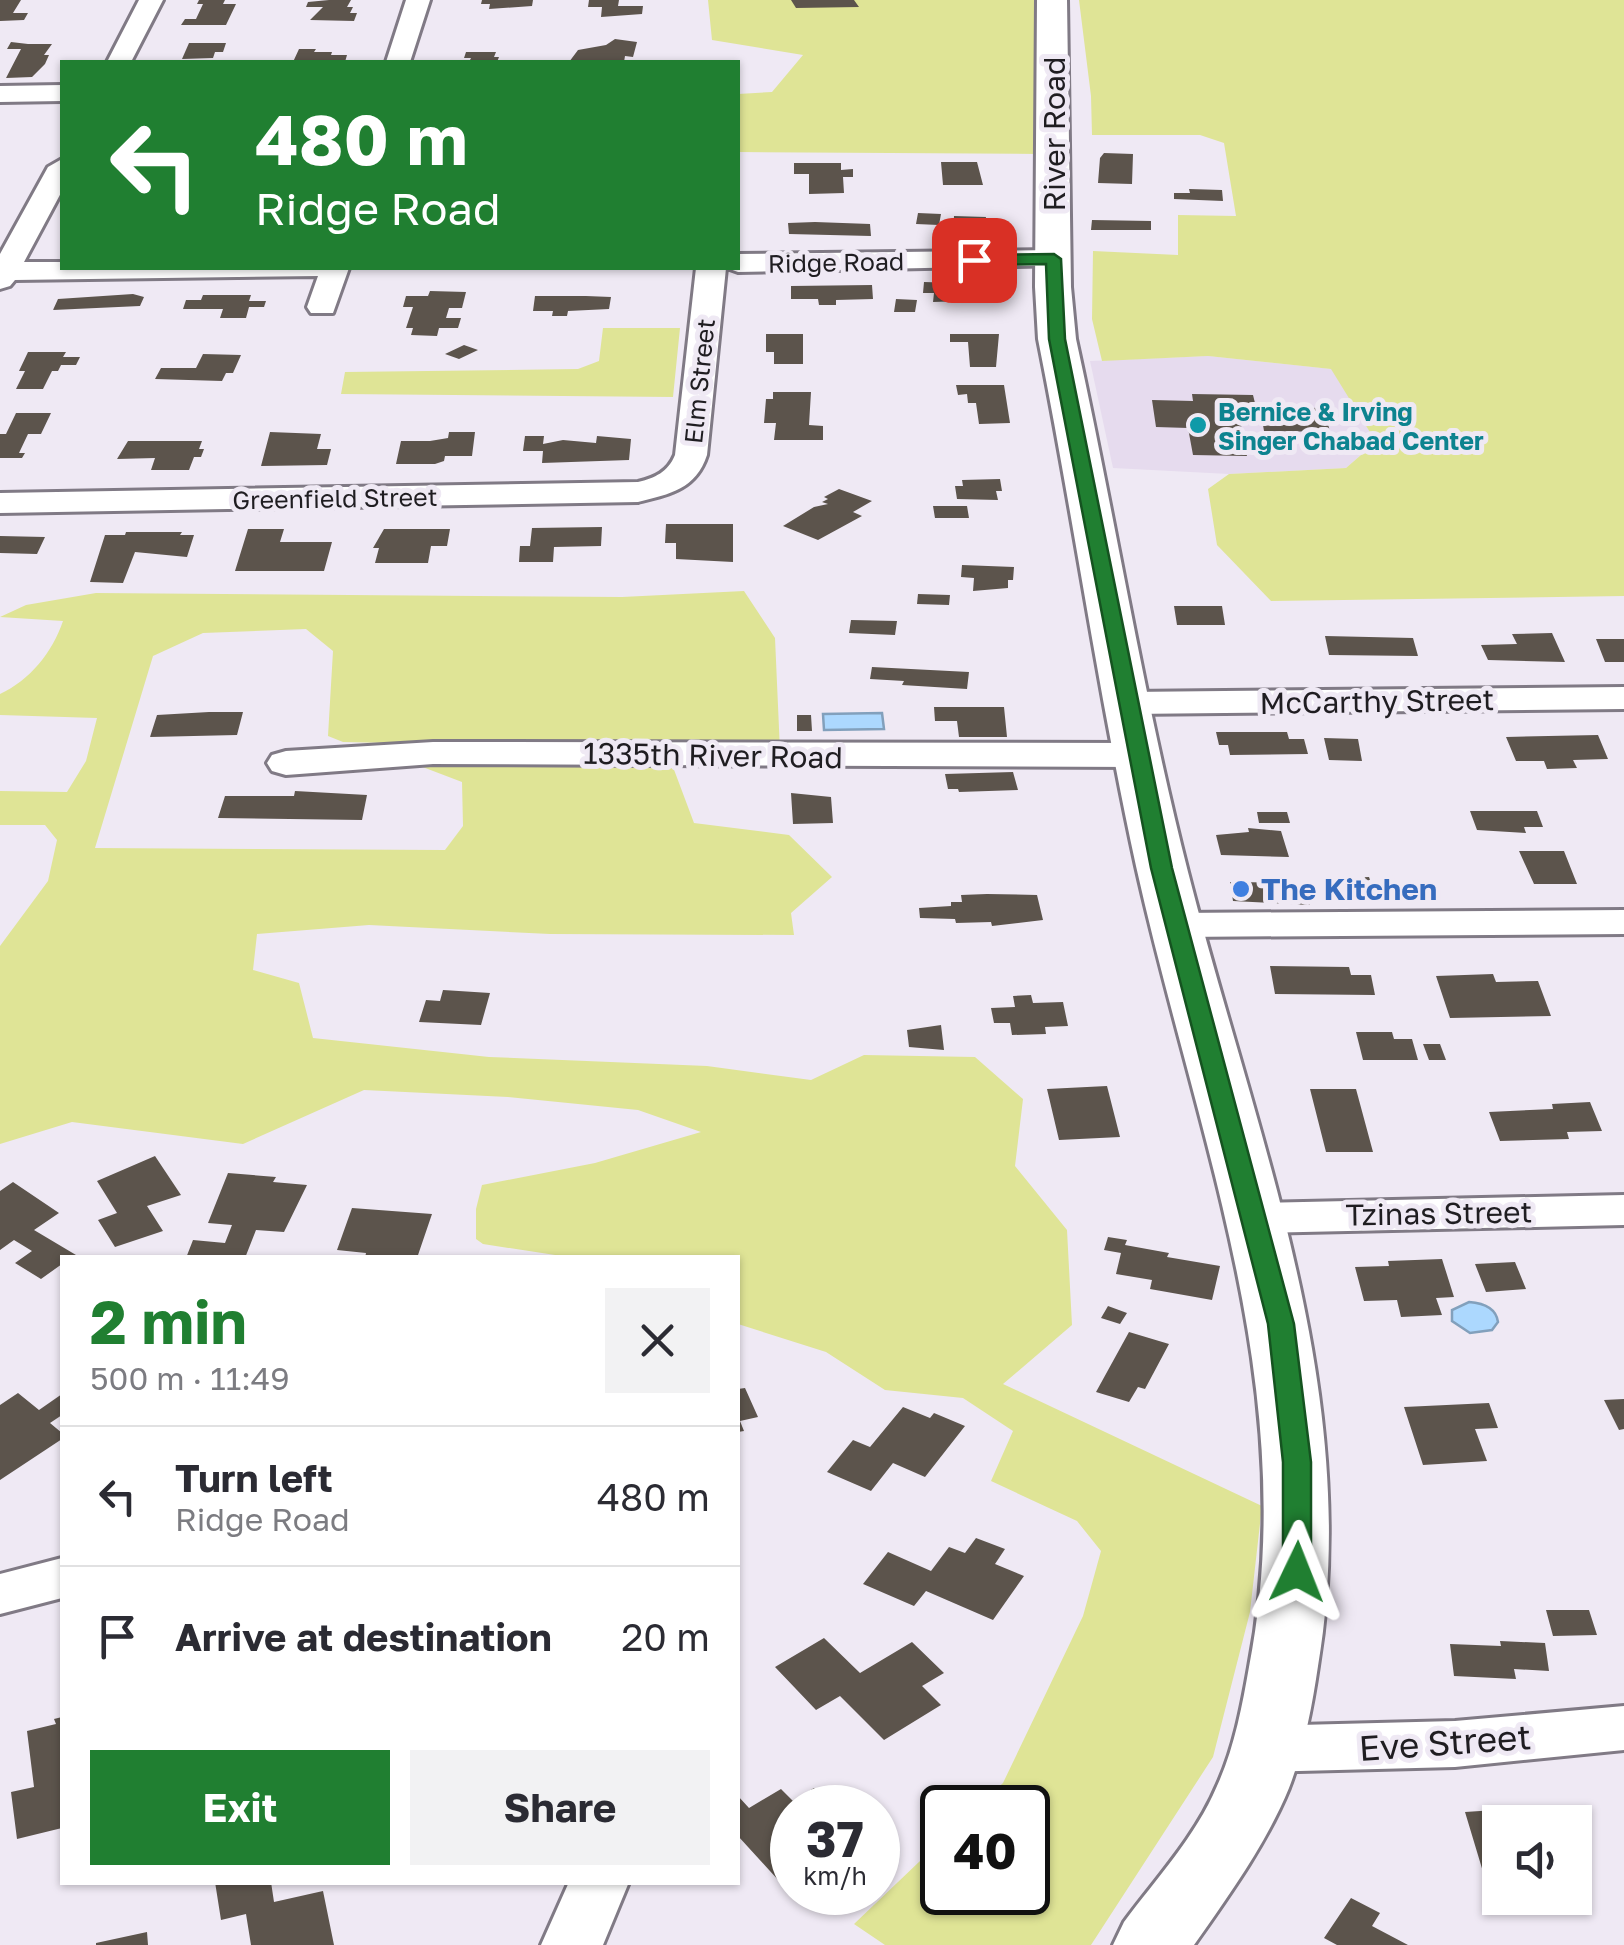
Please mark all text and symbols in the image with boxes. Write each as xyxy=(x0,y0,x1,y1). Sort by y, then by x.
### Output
street label: River Road xyxy=(1036,57,1072,211)
text: 480 m xyxy=(255,96,468,180)
icon: left xyxy=(90,100,220,230)
text: Ridge Road xyxy=(255,181,501,235)
pin xyxy=(932,218,1017,303)
icon: arrive xyxy=(947,233,1002,288)
street label: Ridge Road xyxy=(768,245,904,279)
street label: Elm Street xyxy=(677,317,721,445)
place label: Bernice & Irving Singer Chabad Center xyxy=(1218,396,1484,456)
marker: Bernice & Irving Singer Chabad Center xyxy=(1187,414,1209,436)
street label: Greenfield Street xyxy=(232,481,438,515)
street label: McCarthy Street xyxy=(1259,681,1495,721)
street label: 1335th River Road xyxy=(583,735,843,775)
place label: The Kitchen xyxy=(1261,871,1437,907)
marker: The Kitchen xyxy=(1230,878,1252,900)
street label: Tzinas Street xyxy=(1345,1193,1533,1233)
text: 2 min xyxy=(90,1285,247,1357)
button: close xyxy=(605,1288,710,1393)
text: 500 m · 11:49 xyxy=(90,1359,290,1397)
text: Turn left xyxy=(175,1455,333,1500)
icon: left xyxy=(90,1469,145,1524)
text: 480 m xyxy=(597,1474,710,1519)
text: Ridge Road xyxy=(175,1500,350,1538)
position arrow xyxy=(1245,1520,1349,1624)
icon: arrive xyxy=(90,1609,145,1664)
text: Arrive at destination xyxy=(175,1614,552,1659)
text: 20 m xyxy=(621,1614,710,1659)
street label: Eve Street xyxy=(1357,1715,1533,1769)
button: Exit xyxy=(90,1750,390,1865)
button: Share xyxy=(410,1750,710,1865)
speed limit sign: 40 xyxy=(920,1785,1050,1915)
map controls xyxy=(1482,1805,1592,1915)
button: sound xyxy=(1482,1805,1592,1915)
text: 37 xyxy=(806,1808,864,1868)
text: km/h xyxy=(803,1860,867,1891)

